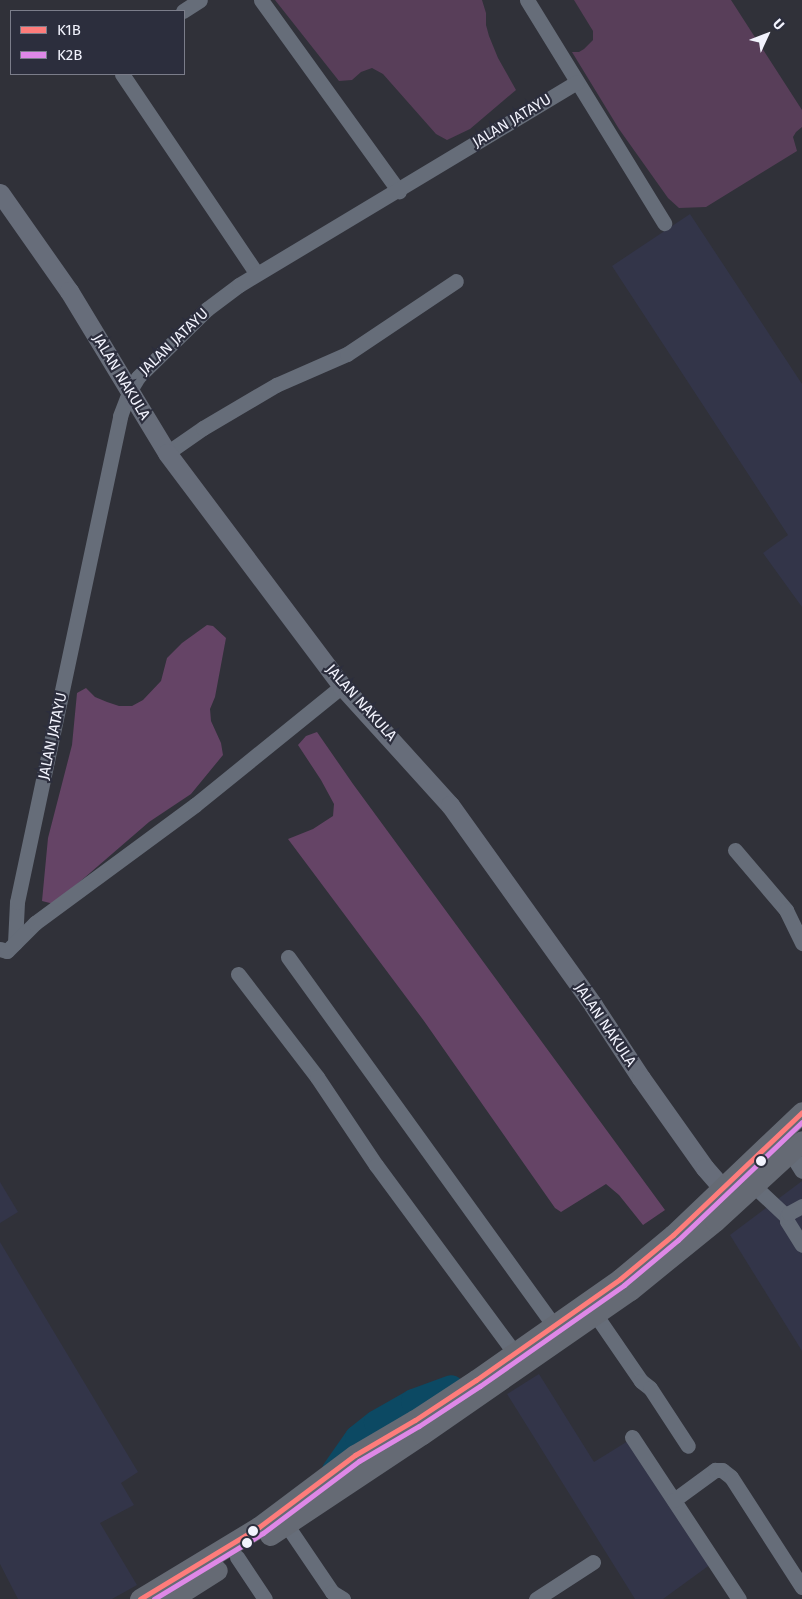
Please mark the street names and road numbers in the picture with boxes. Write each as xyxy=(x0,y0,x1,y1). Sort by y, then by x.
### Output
street label: JALAN JATAYU xyxy=(469,90,555,152)
street label: JALAN JATAYU xyxy=(136,305,212,379)
street label: JALAN NAKULA xyxy=(88,331,154,423)
street label: JALAN NAKULA xyxy=(322,661,400,745)
street label: JALAN JATAYU xyxy=(35,691,71,781)
street label: JALAN NAKULA xyxy=(570,980,640,1070)

